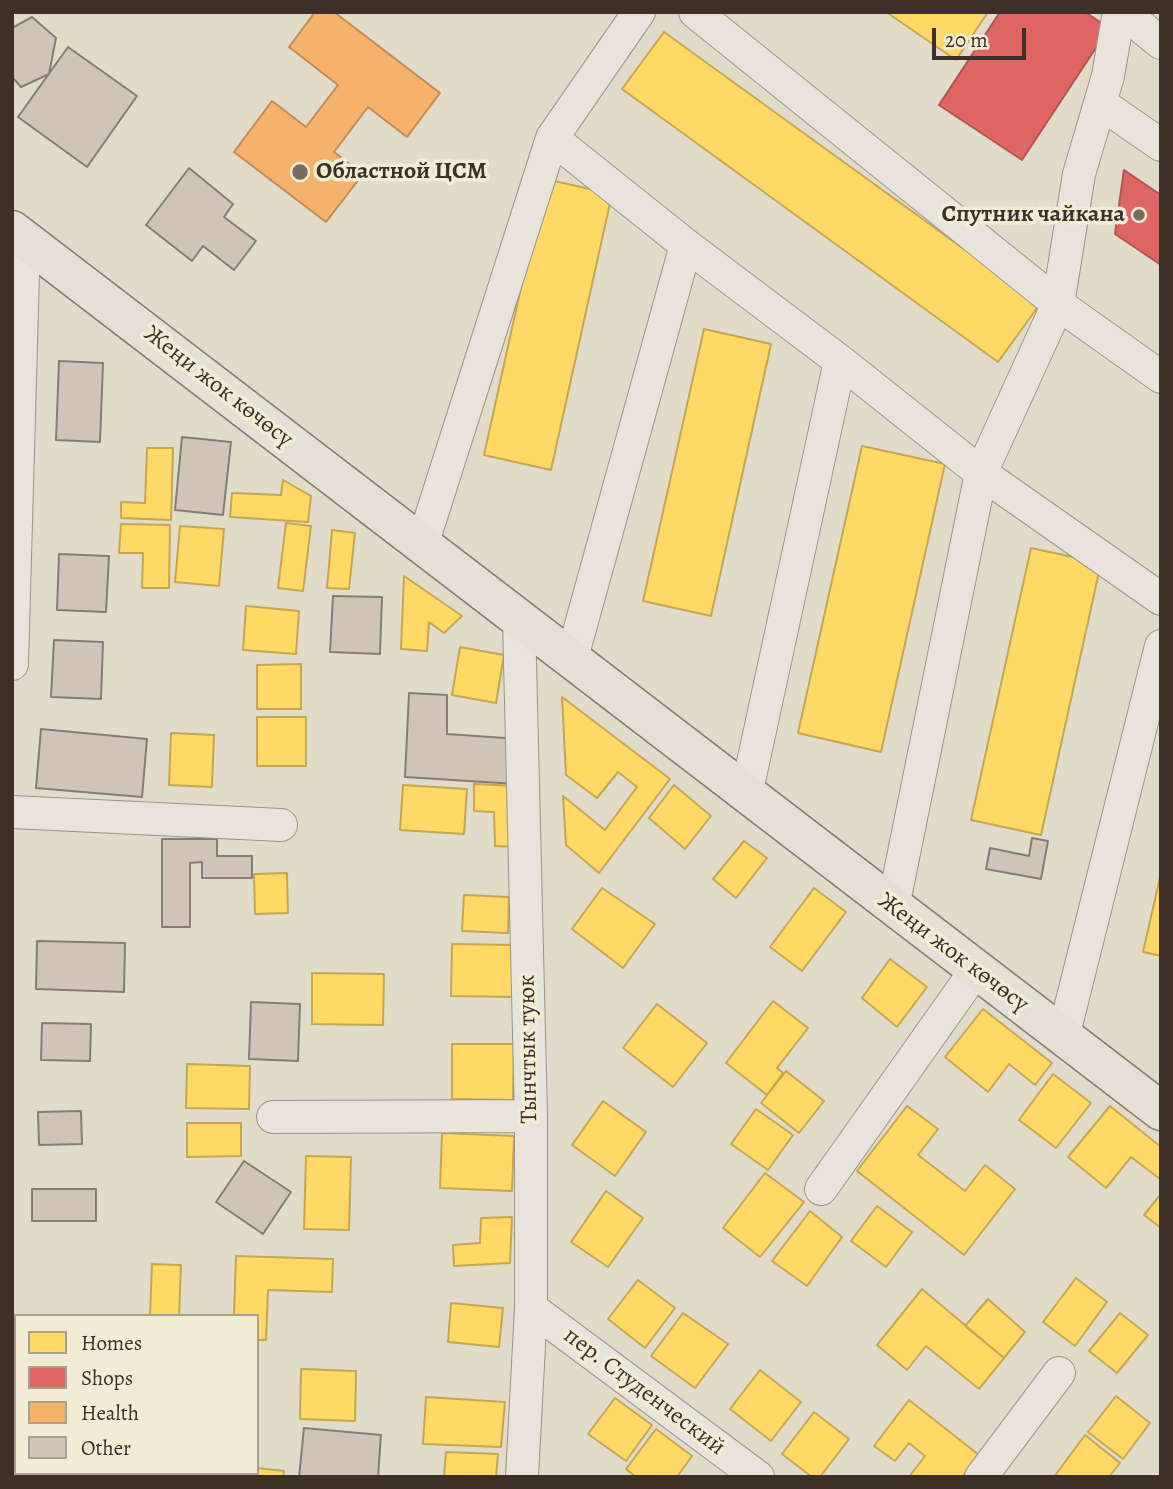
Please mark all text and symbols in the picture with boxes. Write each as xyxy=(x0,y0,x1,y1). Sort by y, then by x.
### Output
scale bar xyxy=(935,14,1030,58)
text: 20 m xyxy=(945,26,988,54)
place label: Областной ЦСМ xyxy=(316,158,487,186)
marker: Областной ЦСМ xyxy=(290,162,310,182)
place label: Спутник чайкана xyxy=(941,201,1125,229)
marker: Спутник чайкана xyxy=(1131,207,1147,223)
street label: Жеңи жок көчөсү xyxy=(138,320,298,454)
street label: Жеңи жок көчөсү xyxy=(872,887,1034,1019)
street label: Тынчтык туюк xyxy=(513,974,545,1124)
legend xyxy=(14,1314,259,1475)
street label: пер. Студенческий xyxy=(557,1322,731,1462)
text: Homes xyxy=(81,1329,142,1357)
text: Shops xyxy=(81,1364,133,1392)
text: Health xyxy=(81,1399,139,1427)
text: Other xyxy=(81,1434,131,1462)

